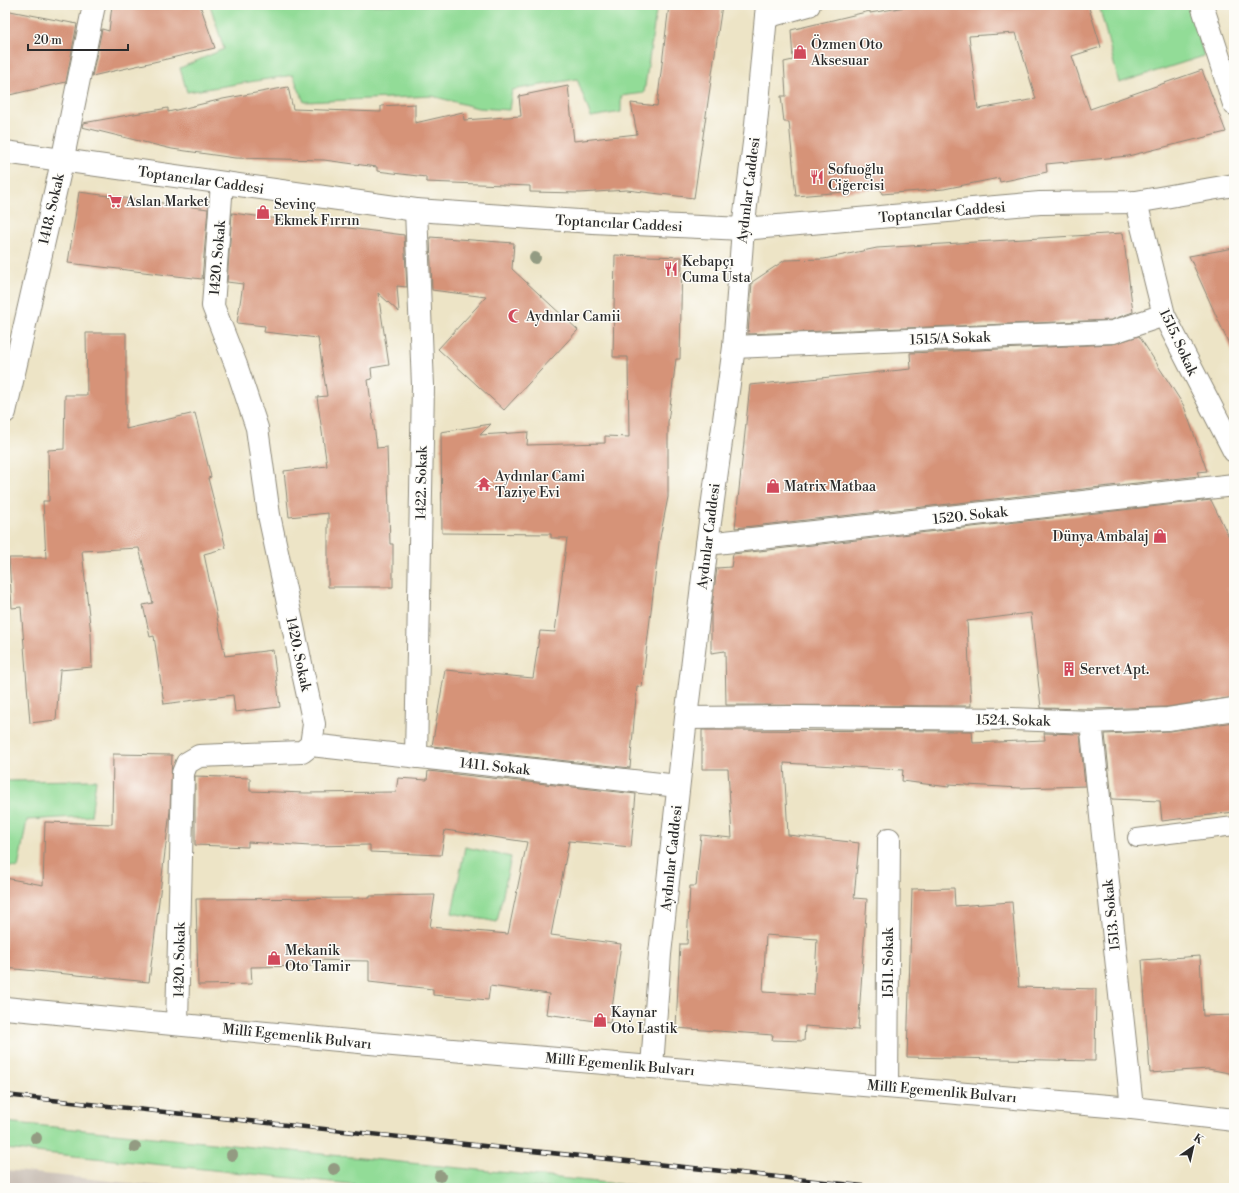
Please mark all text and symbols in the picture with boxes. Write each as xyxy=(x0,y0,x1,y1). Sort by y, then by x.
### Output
scale bar xyxy=(28,26,128,52)
text: 20 m xyxy=(34,33,62,48)
place label: Özmen Oto Aksesuar xyxy=(810,34,883,70)
shop icon: Özmen Oto Aksesuar xyxy=(792,44,808,60)
street label: Aydınlar Caddesi xyxy=(733,136,764,245)
place label: Sofuoğlu Ciğercisi xyxy=(828,161,885,195)
street label: Toptancılar Caddesi xyxy=(137,163,266,199)
restaurant icon: Sofuoğlu Ciğercisi xyxy=(809,169,825,185)
street label: 1418. Sokak xyxy=(35,171,69,246)
supermarket icon: Aslan Market xyxy=(107,193,123,209)
place label: Aslan Market xyxy=(125,193,209,211)
place label: Sevinç Ekmek Fırrın xyxy=(274,196,360,230)
street label: Toptancılar Caddesi xyxy=(878,198,1007,228)
shop icon: Sevinç Ekmek Fırrın xyxy=(255,204,271,220)
street label: Toptancılar Caddesi xyxy=(555,212,683,236)
street label: 1420. Sokak xyxy=(206,219,230,296)
place label: Kebapçı Cuma Usta xyxy=(682,253,751,287)
restaurant icon: Kebapçı Cuma Usta xyxy=(663,261,679,277)
street label: 1515. Sokak xyxy=(1155,306,1202,379)
mosque icon: Aydınlar Camii xyxy=(507,308,523,324)
place label: Aydınlar Camii xyxy=(525,308,621,326)
street label: 1515/A Sokak xyxy=(909,329,991,349)
street label: 1422. Sokak xyxy=(412,445,432,520)
place label: Aydınlar Cami Taziye Evi xyxy=(494,468,585,502)
temple icon: Aydınlar Cami Taziye Evi xyxy=(476,476,492,492)
shop icon: Matrix Matbaa xyxy=(765,478,781,494)
place label: Matrix Matbaa xyxy=(784,478,877,496)
street label: Aydınlar Caddesi xyxy=(693,482,724,591)
street label: 1520. Sokak xyxy=(932,503,1009,529)
place label: Dünya Ambalaj xyxy=(1053,528,1149,546)
shop icon: Dünya Ambalaj xyxy=(1152,528,1168,544)
street label: 1420. Sokak xyxy=(281,616,315,694)
building icon: Servet Apt. xyxy=(1061,661,1077,677)
place label: Servet Apt. xyxy=(1080,661,1149,679)
street label: 1524. Sokak xyxy=(976,711,1051,731)
street label: 1411. Sokak xyxy=(459,754,532,780)
street label: Aydınlar Caddesi xyxy=(657,804,687,913)
street label: 1513. Sokak xyxy=(1099,878,1125,951)
street label: 1420. Sokak xyxy=(170,922,190,998)
street label: 1511. Sokak xyxy=(880,927,898,998)
place label: Mekanik Oto Tamir xyxy=(285,942,351,976)
shop icon: Mekanik Oto Tamir xyxy=(266,950,282,966)
place label: Kaynar Oto Lastik xyxy=(611,1004,678,1038)
shop icon: Kaynar Oto Lastik xyxy=(592,1012,608,1028)
street label: Millî Egemenlik Bulvarı xyxy=(221,1020,373,1054)
street label: Millî Egemenlik Bulvarı xyxy=(544,1049,696,1081)
street label: Millî Egemenlik Bulvarı xyxy=(866,1076,1018,1108)
north arrow xyxy=(1173,1127,1213,1167)
text: K xyxy=(1190,1131,1207,1148)

